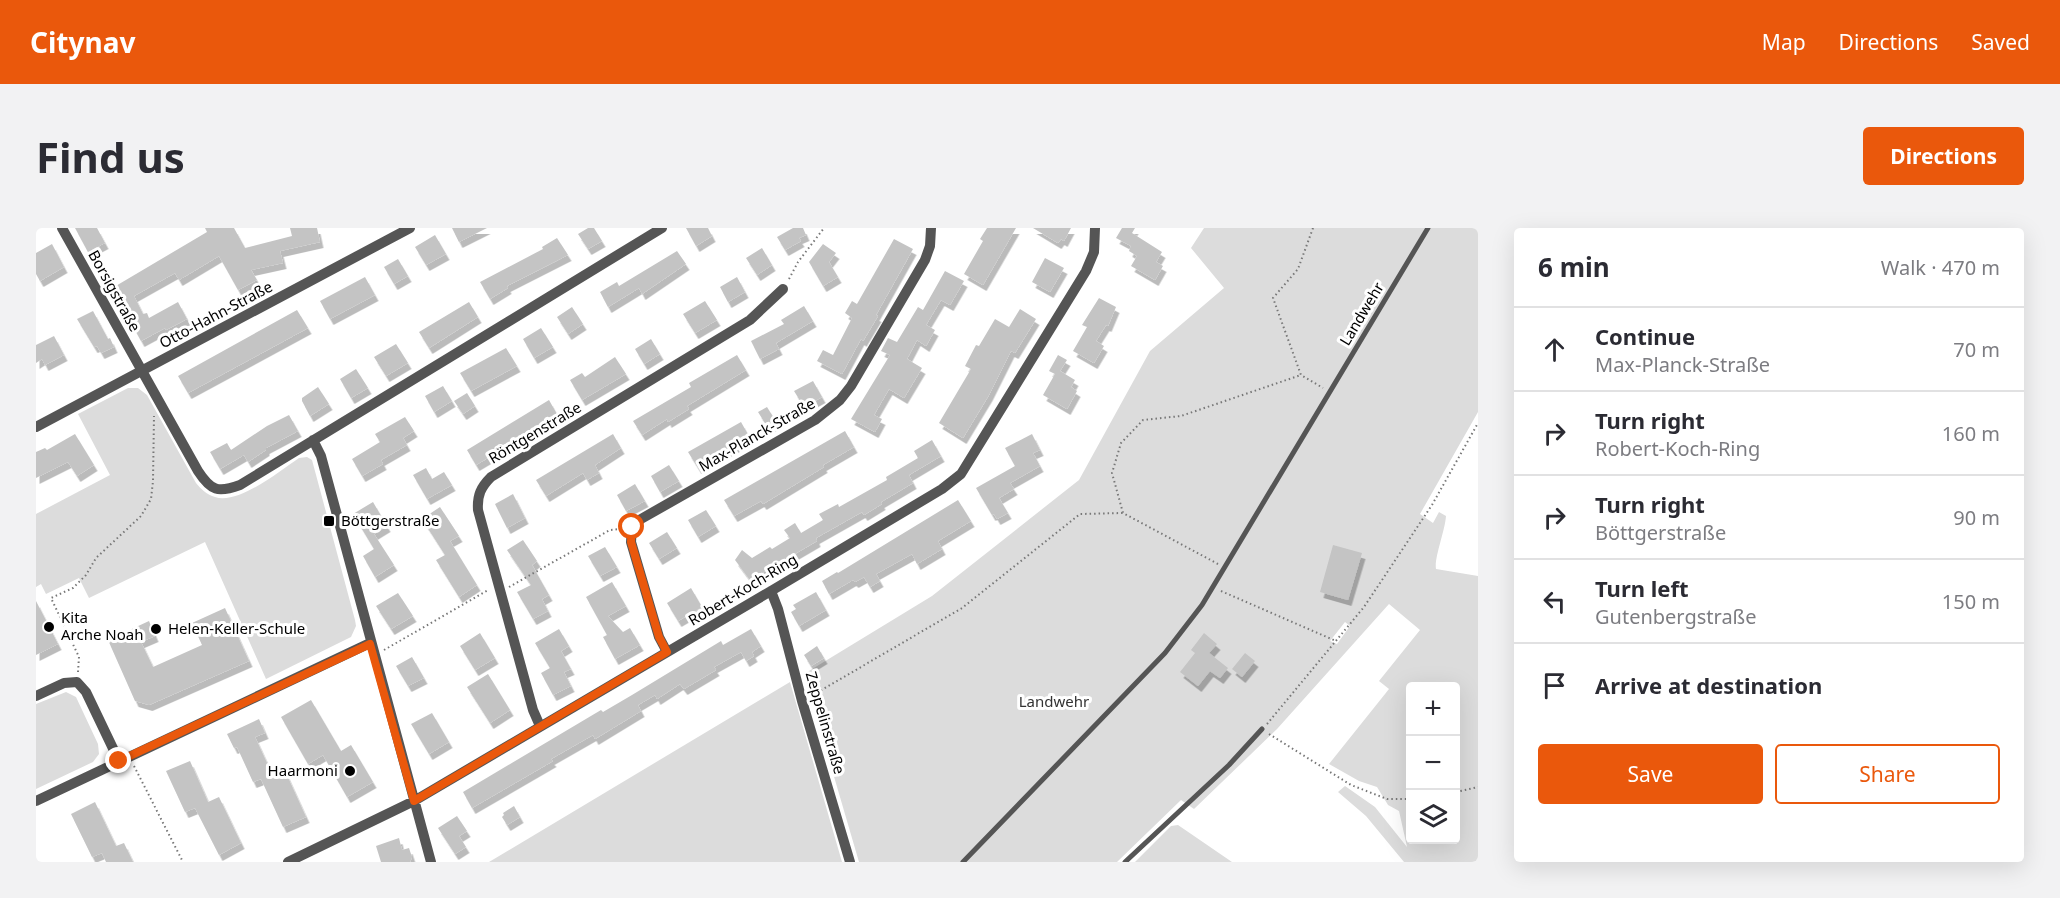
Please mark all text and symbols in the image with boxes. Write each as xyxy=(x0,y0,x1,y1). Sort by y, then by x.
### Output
text: Citynav xyxy=(30,23,135,61)
text: Map xyxy=(1762,28,1806,56)
text: Directions xyxy=(1839,28,1938,56)
text: Saved xyxy=(1971,28,2030,56)
button: Directions xyxy=(1863,127,2024,185)
text: Find us xyxy=(36,128,185,185)
street label: Borsigstraße xyxy=(84,246,145,335)
text: 6 min xyxy=(1538,249,1610,285)
text: Walk · 470 m xyxy=(1881,254,2000,281)
street label: Otto-Hahn-Straße xyxy=(156,276,276,352)
street label: Landwehr xyxy=(1334,278,1388,349)
text: Continue xyxy=(1595,321,1695,351)
icon: ahead xyxy=(1538,333,1571,366)
text: 70 m xyxy=(1953,336,2000,363)
text: Max-Planck-Straße xyxy=(1595,351,1770,378)
street label: Max-Planck-Straße xyxy=(695,393,818,476)
street label: Röntgenstraße xyxy=(484,397,585,468)
text: Turn right xyxy=(1595,405,1705,435)
icon: right xyxy=(1538,417,1571,450)
text: 160 m xyxy=(1942,420,2000,447)
text: Robert-Koch-Ring xyxy=(1595,435,1760,462)
text: Turn right xyxy=(1595,489,1705,519)
icon: right xyxy=(1538,501,1571,534)
text: 90 m xyxy=(1953,504,2000,531)
place label: Böttgerstraße xyxy=(341,510,439,530)
route start xyxy=(618,513,644,539)
marker: Böttgerstraße xyxy=(322,514,336,528)
text: Böttgerstraße xyxy=(1595,519,1726,546)
street label: Robert-Koch-Ring xyxy=(684,549,801,630)
text: Turn left xyxy=(1595,573,1689,603)
icon: left xyxy=(1538,585,1571,618)
text: 150 m xyxy=(1942,588,2000,615)
text: Gutenbergstraße xyxy=(1595,603,1757,630)
place label: Kita Arche Noah xyxy=(61,607,143,644)
place label: Helen-Keller-Schule xyxy=(168,618,305,638)
marker: Kita Arche Noah xyxy=(42,620,56,634)
marker: Helen-Keller-Schule xyxy=(149,622,163,636)
street label: Zeppelinstraße xyxy=(802,669,850,776)
icon: arrive xyxy=(1538,669,1571,702)
text: Arrive at destination xyxy=(1595,670,1822,700)
map controls xyxy=(1406,682,1460,844)
button: + xyxy=(1406,682,1460,736)
park label: Landwehr xyxy=(1019,691,1089,711)
button: − xyxy=(1406,736,1460,790)
button: Save xyxy=(1538,744,1763,804)
button: Share xyxy=(1775,744,2000,804)
route end xyxy=(105,747,131,773)
place label: Haarmoni xyxy=(268,760,338,780)
marker: Haarmoni xyxy=(343,764,357,778)
button: layers xyxy=(1406,790,1460,844)

